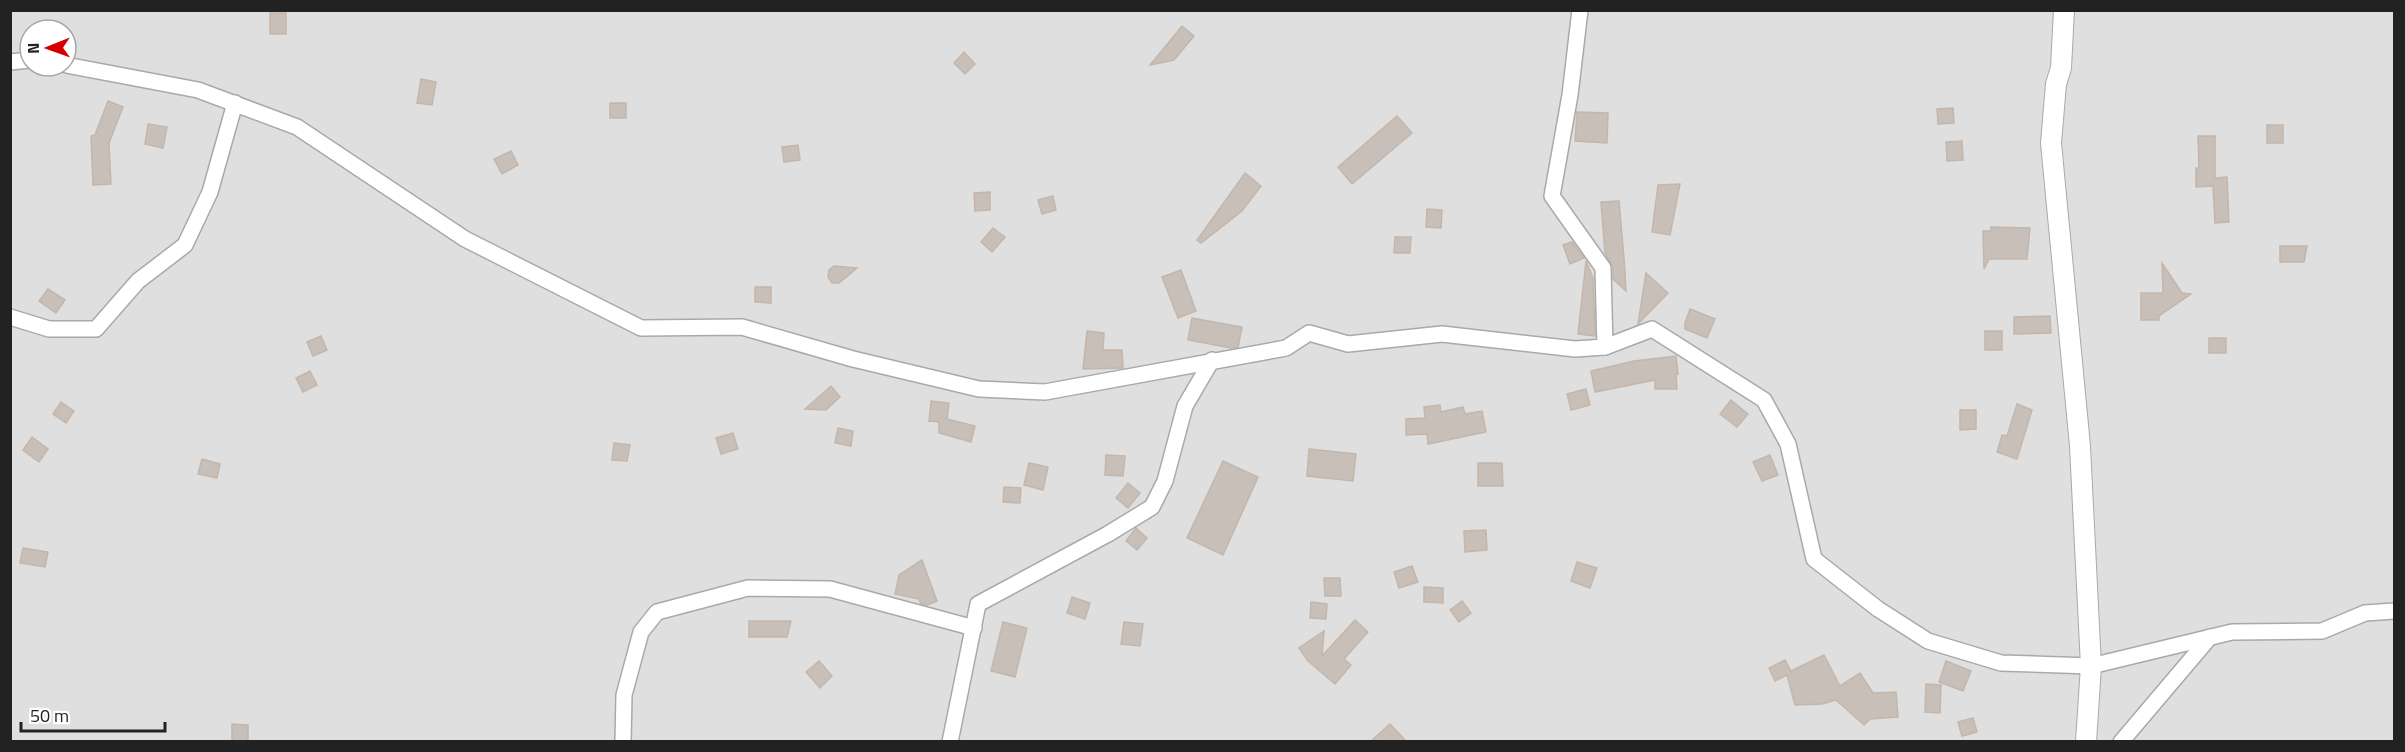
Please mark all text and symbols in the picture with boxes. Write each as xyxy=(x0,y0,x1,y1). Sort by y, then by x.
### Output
north arrow xyxy=(18,18,78,78)
text: N xyxy=(21,43,45,54)
scale bar xyxy=(21,695,165,733)
text: 50 m xyxy=(30,702,69,729)

